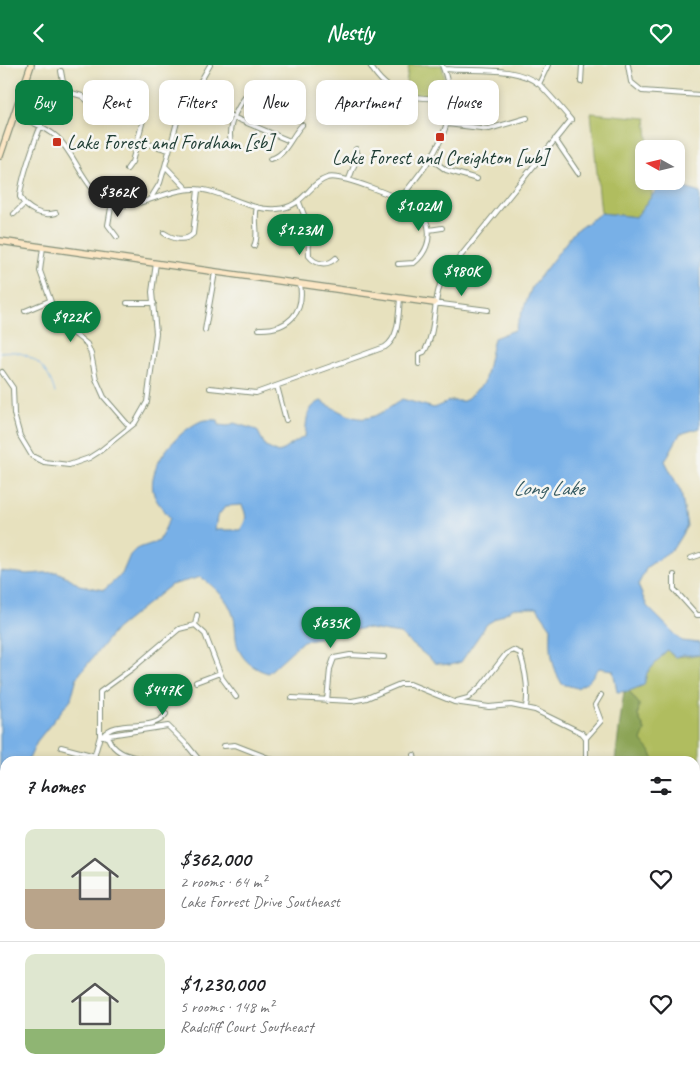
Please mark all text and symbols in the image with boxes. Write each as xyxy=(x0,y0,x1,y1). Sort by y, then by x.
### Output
icon: back xyxy=(25,19,53,47)
text: Nestly xyxy=(326,19,374,47)
icon: heart xyxy=(647,19,675,47)
chip: Buy xyxy=(15,80,73,125)
chip: Rent xyxy=(83,80,149,125)
chip: Filters xyxy=(159,80,234,125)
chip: New xyxy=(244,80,306,125)
chip: Apartment xyxy=(316,80,418,125)
chip: House xyxy=(428,80,499,125)
place label: Lake Forest and Fordham [sb] xyxy=(67,130,277,155)
marker: Lake Forest and Creighton [wb] xyxy=(434,131,446,143)
marker: Lake Forest and Fordham [sb] xyxy=(51,136,63,148)
north arrow xyxy=(635,140,685,190)
map controls xyxy=(635,140,685,190)
place label: Lake Forest and Creighton [wb] xyxy=(332,145,551,170)
pin: $362K xyxy=(83,175,153,218)
text: $362K xyxy=(99,182,137,202)
pin: $1.02M xyxy=(378,189,460,232)
text: $1.02M xyxy=(397,196,441,216)
pin: $1.23M xyxy=(259,213,341,256)
text: $1.23M xyxy=(278,220,322,240)
pin: $980K xyxy=(427,255,497,297)
text: $980K xyxy=(444,261,480,281)
pin: $922K xyxy=(36,301,106,343)
text: $922K xyxy=(53,307,89,327)
water label: Long Lake xyxy=(513,475,586,501)
pin: $635K xyxy=(296,607,366,649)
text: $635K xyxy=(312,613,350,633)
pin: $447K xyxy=(128,673,198,716)
text: $447K xyxy=(145,680,181,700)
icon: filters xyxy=(647,772,675,800)
text: 7 homes xyxy=(25,773,84,799)
text: $362,000 xyxy=(180,846,251,872)
icon: home xyxy=(65,849,125,909)
icon: heart xyxy=(647,865,675,893)
text: 2 rooms · 64 m² xyxy=(180,872,266,892)
text: Lake Forrest Drive Southeast xyxy=(180,892,340,912)
text: $1,230,000 xyxy=(180,971,264,997)
icon: home xyxy=(65,974,125,1034)
icon: heart xyxy=(647,990,675,1018)
text: 5 rooms · 148 m² xyxy=(180,997,274,1017)
text: Radcliff Court Southeast xyxy=(180,1017,313,1037)

